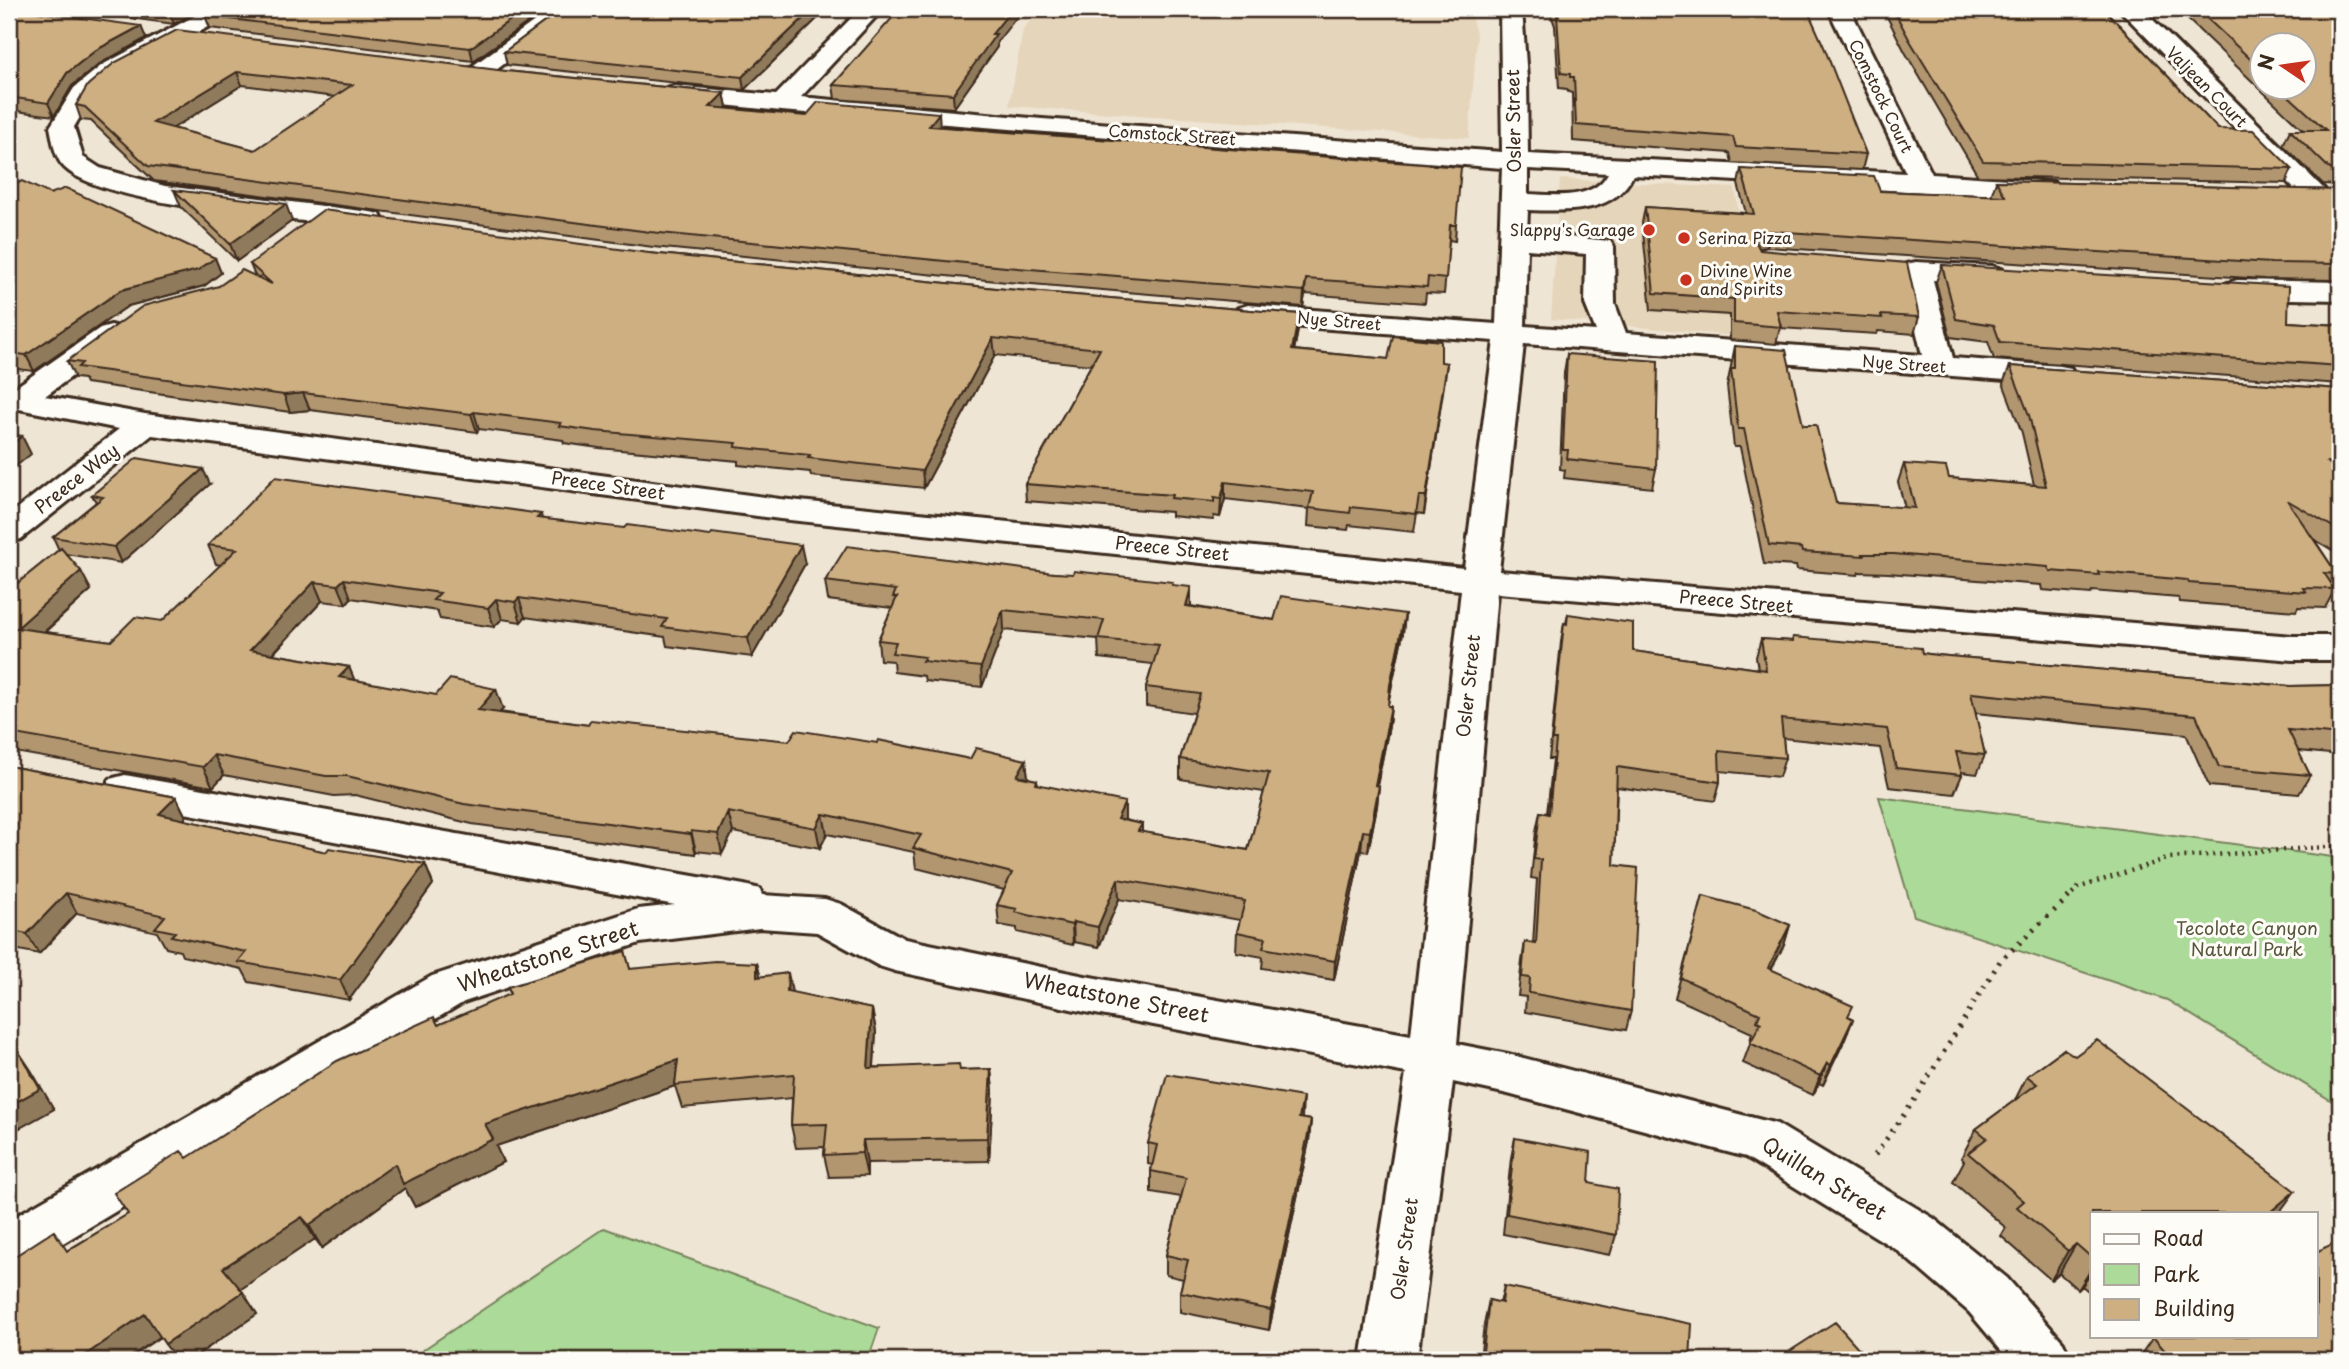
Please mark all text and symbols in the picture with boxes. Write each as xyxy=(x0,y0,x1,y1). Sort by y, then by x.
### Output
north arrow xyxy=(2248,32,2318,102)
street label: Comstock Court xyxy=(1844,35,1920,157)
street label: Valjean Court xyxy=(2162,40,2254,133)
text: N xyxy=(2250,51,2281,72)
street label: Osler Street xyxy=(1498,69,1527,173)
street label: Comstock Street xyxy=(1108,118,1237,150)
place label: Slappy's Garage xyxy=(1510,217,1635,241)
marker: Slappy's Garage xyxy=(1641,222,1657,238)
place label: Serina Pizza xyxy=(1698,225,1792,249)
marker: Serina Pizza xyxy=(1676,230,1692,246)
place label: Divine Wine and Spirits xyxy=(1700,258,1792,300)
marker: Divine Wine and Spirits xyxy=(1678,272,1694,288)
street label: Nye Street xyxy=(1296,304,1383,336)
street label: Nye Street xyxy=(1861,348,1947,378)
street label: Preece Way xyxy=(28,436,124,519)
street label: Preece Street xyxy=(550,463,667,506)
street label: Preece Street xyxy=(1114,528,1231,567)
street label: Preece Street xyxy=(1678,582,1794,619)
street label: Osler Street xyxy=(1449,633,1486,739)
street label: Wheatstone Street xyxy=(453,911,642,999)
park label: Tecolote Canyon Natural Park xyxy=(2176,914,2318,962)
street label: Wheatstone Street xyxy=(1021,962,1212,1030)
street label: Quillan Street xyxy=(1757,1127,1894,1227)
street label: Osler Street xyxy=(1383,1196,1424,1302)
legend xyxy=(2090,1212,2318,1338)
text: Road xyxy=(2153,1221,2204,1253)
text: Park xyxy=(2153,1257,2200,1289)
text: Building xyxy=(2153,1291,2235,1323)

